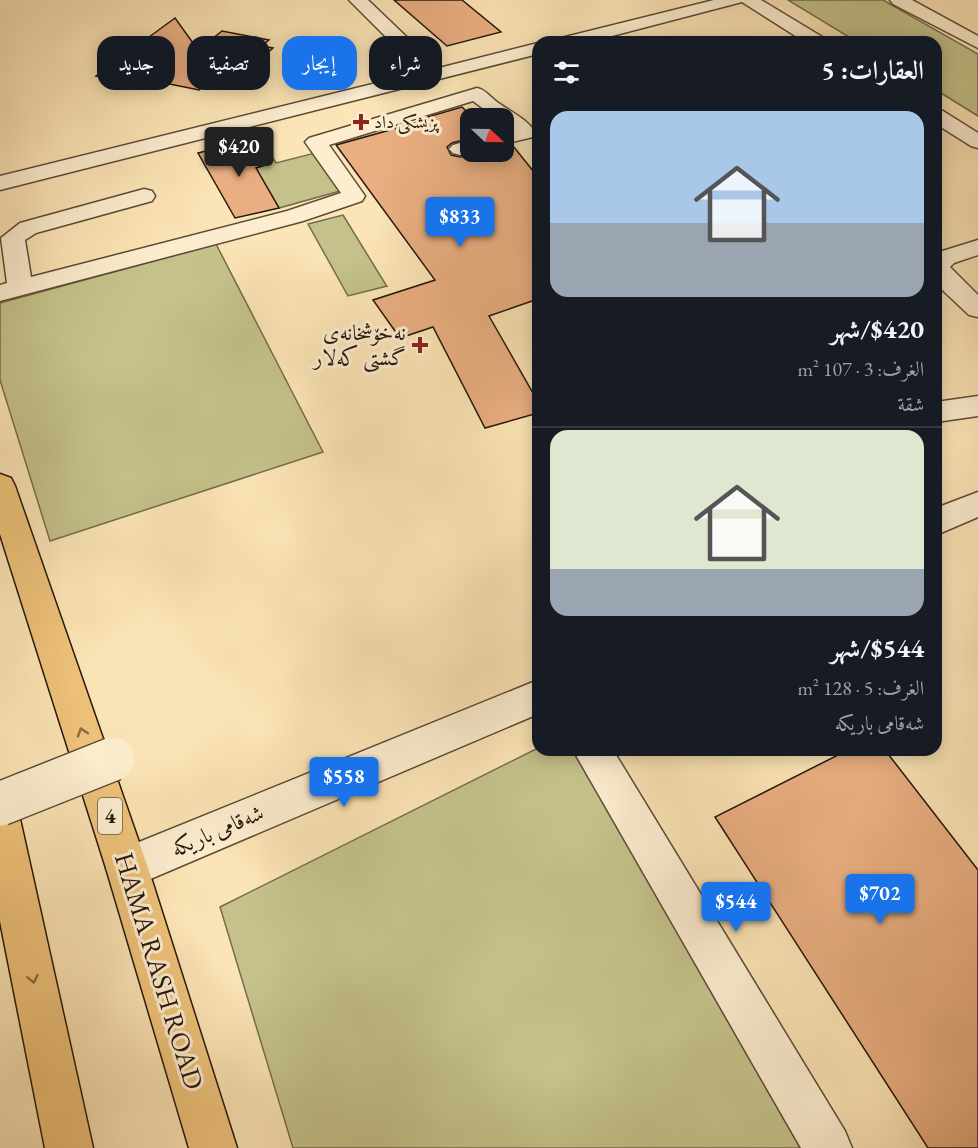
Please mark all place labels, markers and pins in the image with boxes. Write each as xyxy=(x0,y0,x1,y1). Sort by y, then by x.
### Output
place label: پزیشکی داد xyxy=(374,110,440,135)
marker: پزیشکی داد xyxy=(352,113,370,131)
pin: $420 xyxy=(203,127,275,178)
pin: $833 xyxy=(424,197,496,248)
place label: نەخۆشخانەی گشتی کەلار xyxy=(311,318,406,373)
marker: نەخۆشخانەی گشتی کەلار xyxy=(411,336,429,354)
pin: $558 xyxy=(308,757,380,808)
pin: $702 xyxy=(844,874,916,925)
pin: $544 xyxy=(700,882,772,933)

